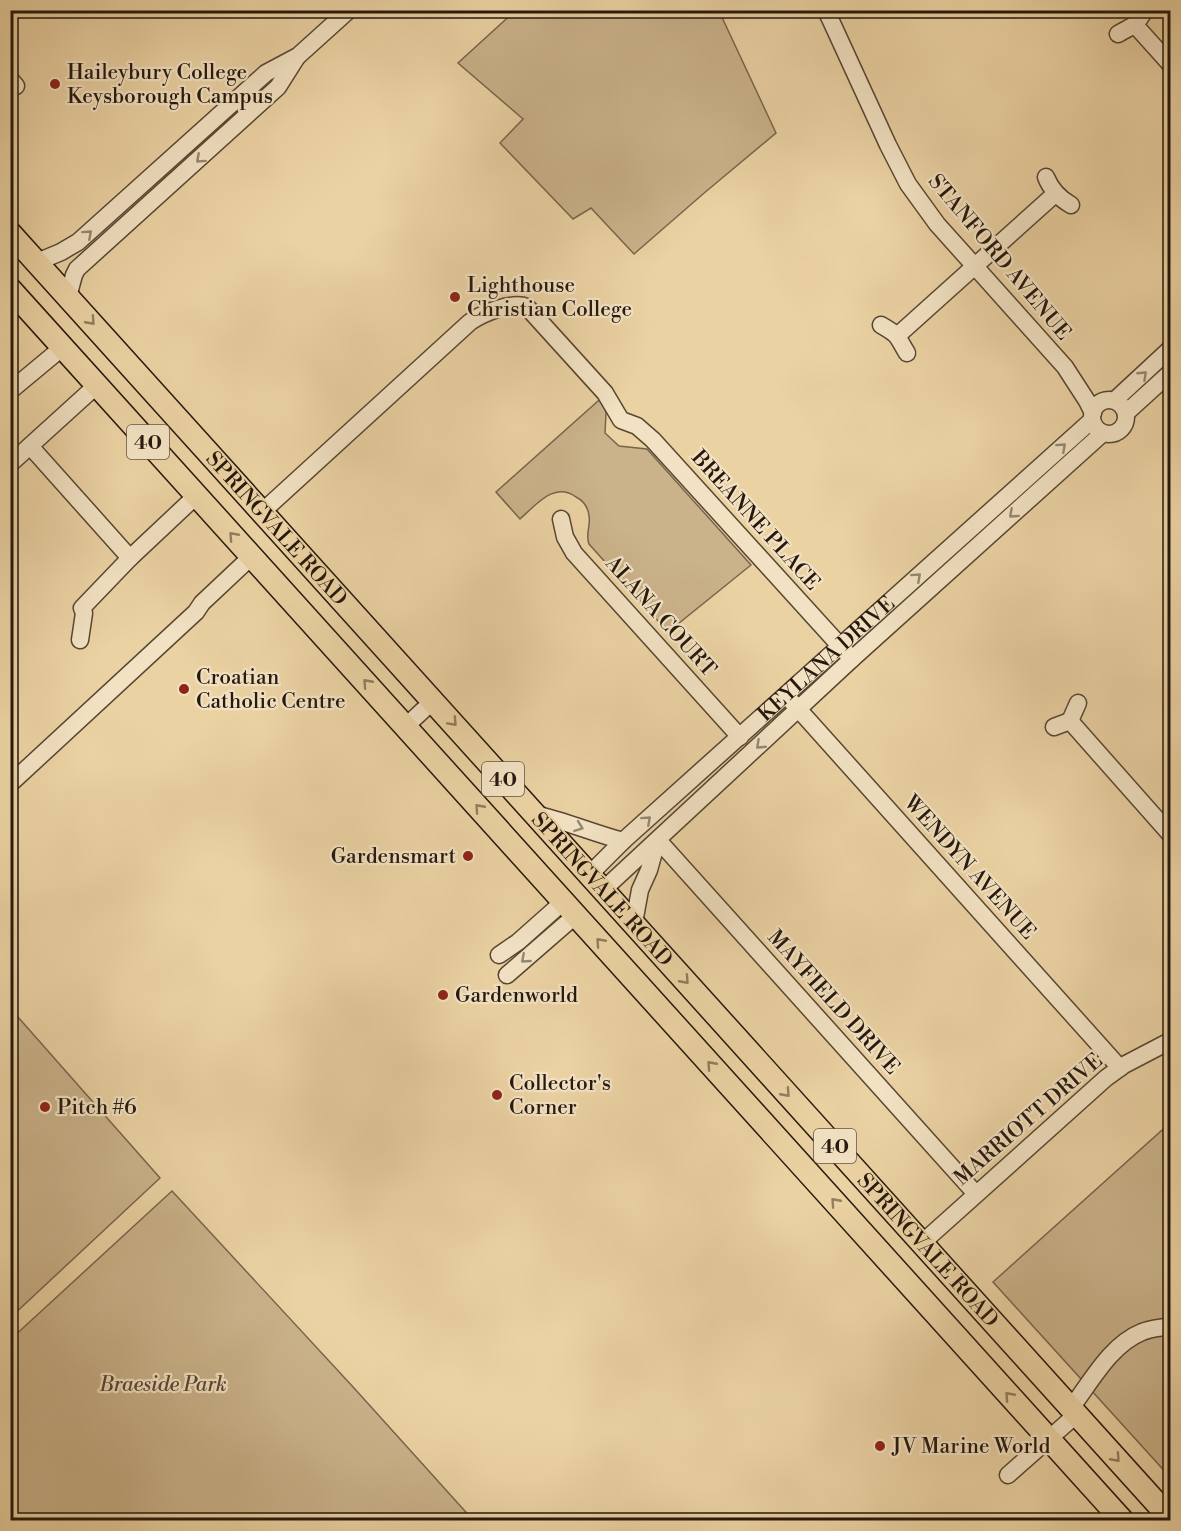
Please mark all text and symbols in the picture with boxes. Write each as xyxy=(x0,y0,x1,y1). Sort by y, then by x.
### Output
place label: Haileybury College Keysborough Campus xyxy=(67,60,273,110)
marker: Haileybury College Keysborough Campus xyxy=(48,77,62,91)
one-way arrow xyxy=(196,152,206,163)
street label: STANFORD AVENUE xyxy=(922,169,1076,346)
one-way arrow xyxy=(81,230,92,241)
place label: Lighthouse Christian College xyxy=(467,273,632,323)
marker: Lighthouse Christian College xyxy=(448,290,462,304)
one-way arrow xyxy=(84,315,95,325)
one-way arrow xyxy=(1136,371,1146,382)
road number: 40 xyxy=(127,425,169,459)
one-way arrow xyxy=(1055,443,1066,454)
street label: BREANNE PLACE xyxy=(685,445,825,596)
street label: SPRINGVALE ROAD xyxy=(200,447,352,612)
one-way arrow xyxy=(1009,507,1020,518)
one-way arrow xyxy=(229,532,240,543)
street label: ALANA COURT xyxy=(599,550,721,682)
one-way arrow xyxy=(910,573,920,584)
street label: KEYLANA DRIVE xyxy=(753,591,901,728)
place label: Croatian Catholic Centre xyxy=(196,665,346,715)
one-way arrow xyxy=(363,679,374,690)
marker: Croatian Catholic Centre xyxy=(177,682,191,696)
one-way arrow xyxy=(445,715,456,726)
one-way arrow xyxy=(757,738,767,749)
road number: 40 xyxy=(482,762,524,796)
street label: WENDYN AVENUE xyxy=(897,789,1041,945)
one-way arrow xyxy=(475,804,486,815)
street label: SPRINGVALE ROAD xyxy=(525,807,678,972)
one-way arrow xyxy=(640,816,651,827)
one-way arrow xyxy=(573,820,584,833)
place label: Gardensmart xyxy=(331,844,457,870)
marker: Gardensmart xyxy=(461,849,475,863)
street label: MAYFIELD DRIVE xyxy=(762,925,905,1080)
one-way arrow xyxy=(596,938,607,949)
one-way arrow xyxy=(521,952,532,963)
one-way arrow xyxy=(678,973,689,984)
place label: Gardenworld xyxy=(455,983,578,1009)
marker: Gardenworld xyxy=(436,988,450,1002)
street label: MARRIOTT DRIVE xyxy=(949,1048,1108,1191)
one-way arrow xyxy=(707,1062,718,1072)
place label: Collector's Corner xyxy=(509,1071,611,1121)
one-way arrow xyxy=(779,1086,790,1096)
marker: Collector's Corner xyxy=(490,1088,504,1102)
place label: Pitch #6 xyxy=(57,1095,137,1121)
marker: Pitch #6 xyxy=(38,1100,52,1114)
road number: 40 xyxy=(814,1129,856,1163)
street label: SPRINGVALE ROAD xyxy=(851,1168,1003,1333)
one-way arrow xyxy=(831,1198,842,1208)
park label: Braeside Park xyxy=(98,1372,227,1398)
one-way arrow xyxy=(1005,1392,1016,1402)
place label: JV Marine World xyxy=(891,1434,1050,1460)
marker: JV Marine World xyxy=(873,1439,887,1453)
one-way arrow xyxy=(1109,1451,1120,1462)

